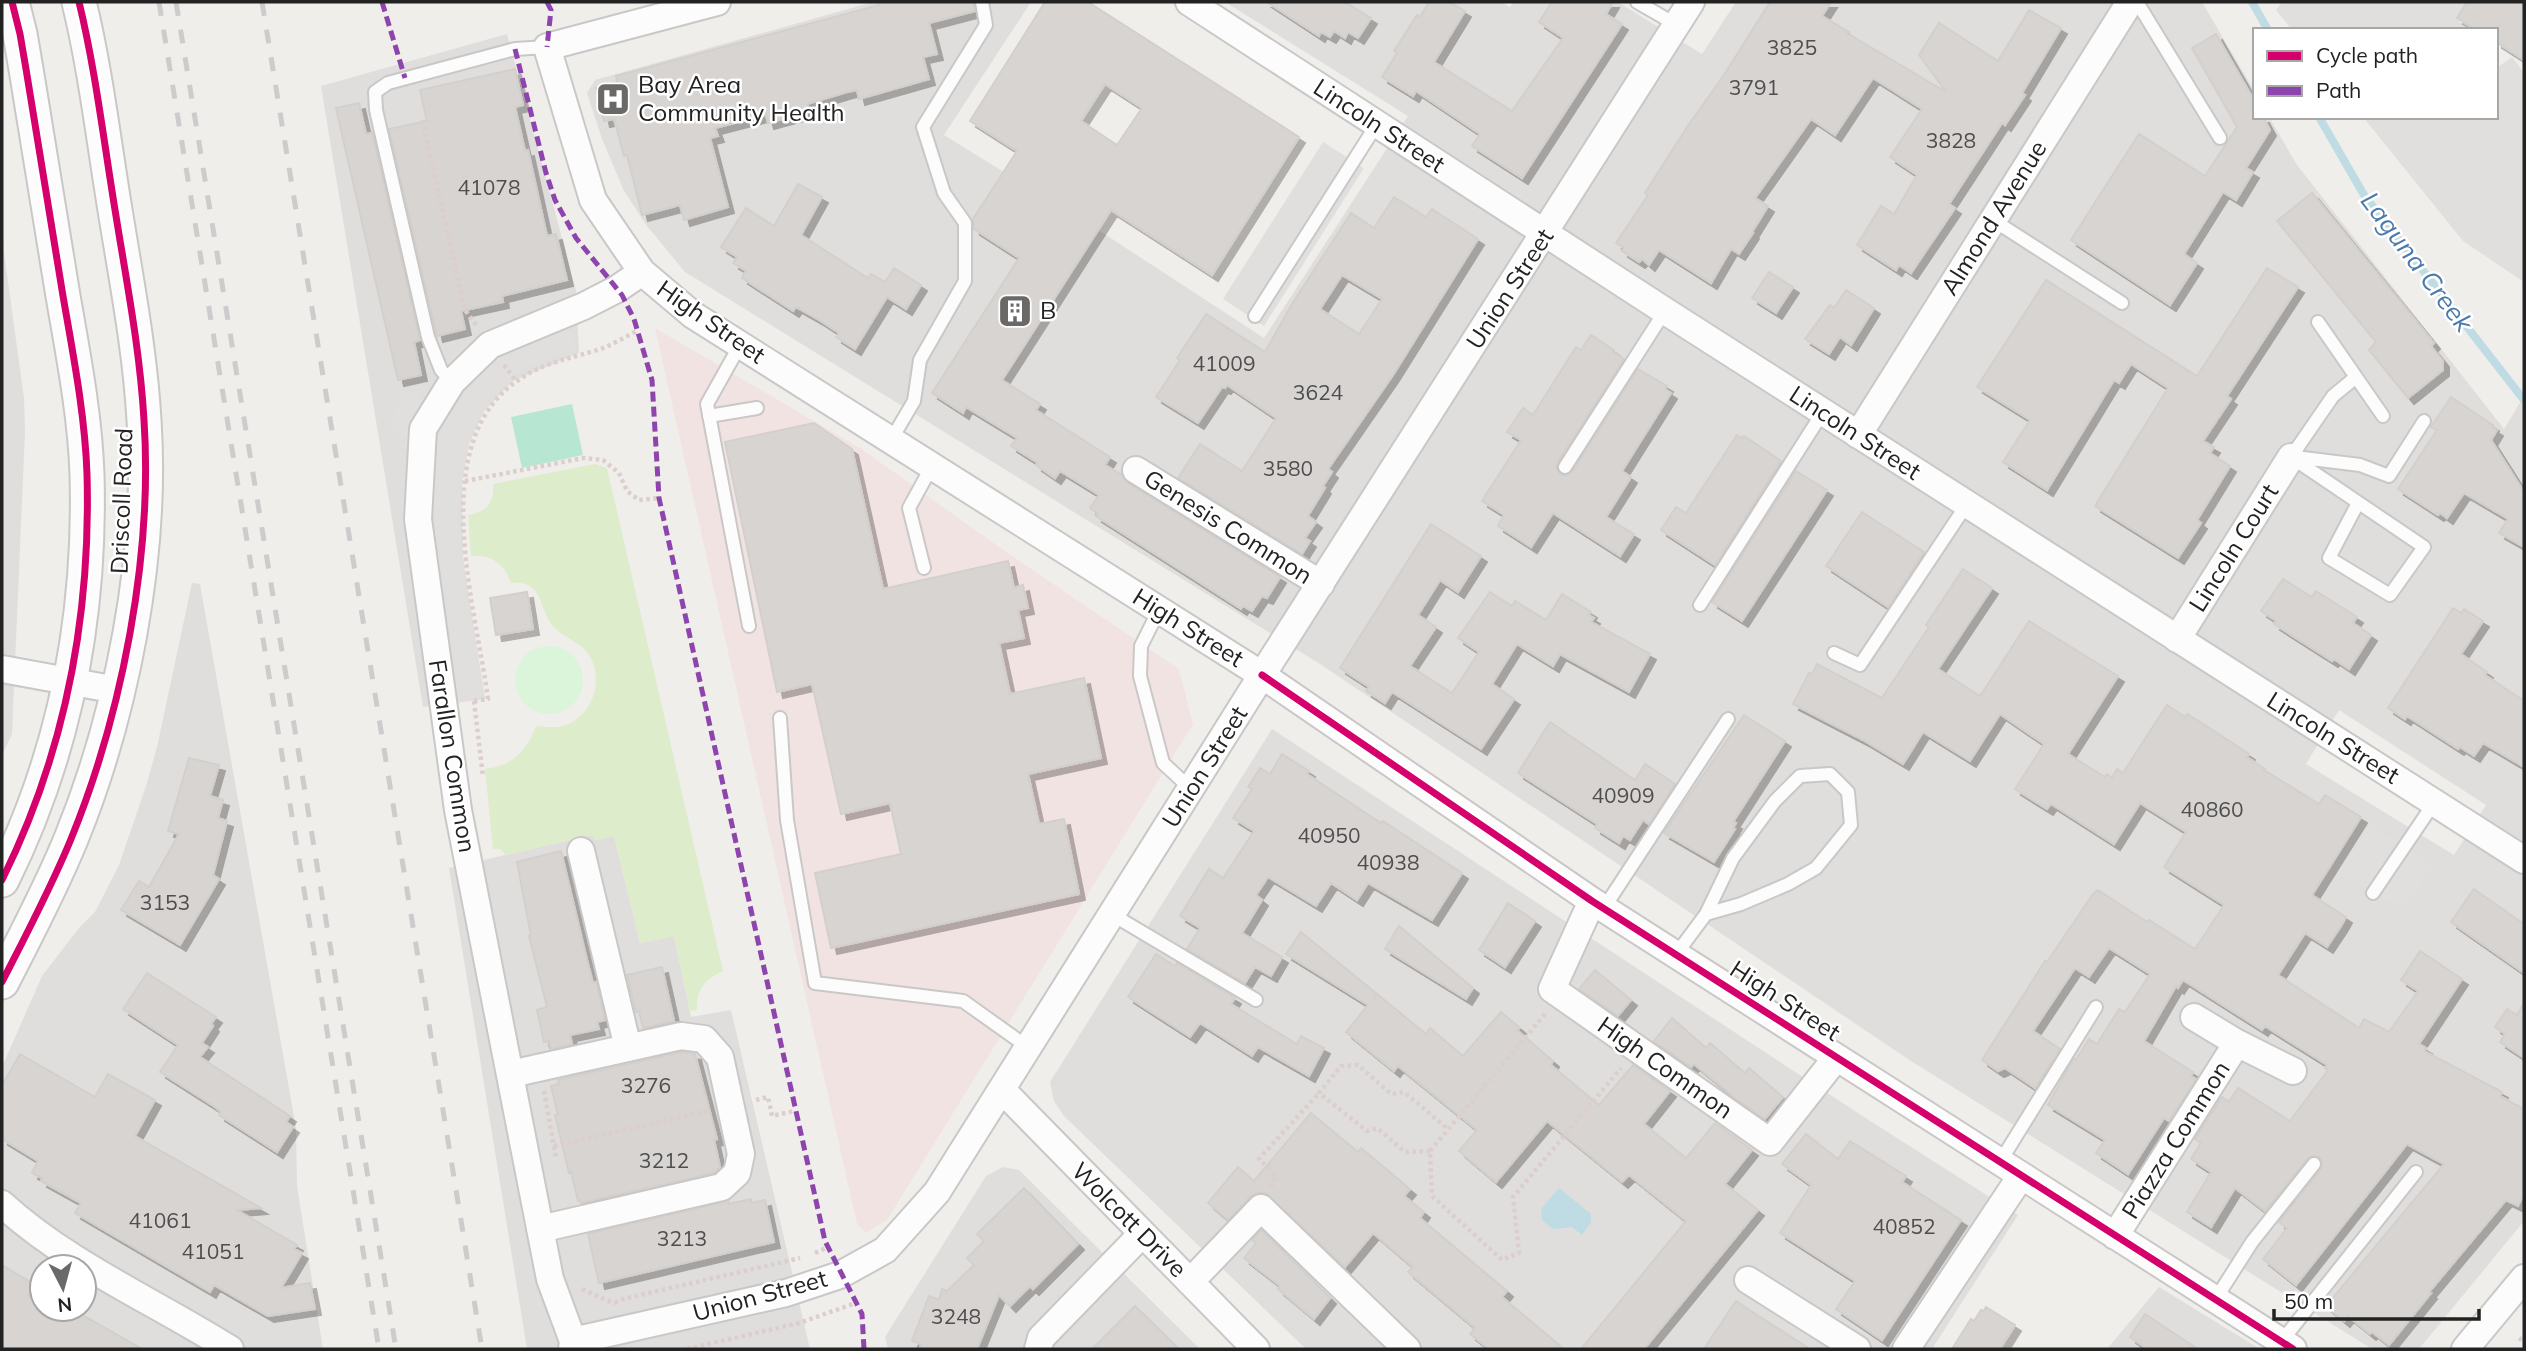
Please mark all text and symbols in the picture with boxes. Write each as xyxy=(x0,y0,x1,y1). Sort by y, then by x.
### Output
legend xyxy=(2253,28,2498,119)
house number: 3825 xyxy=(1767,34,1817,60)
text: Cycle path xyxy=(2316,42,2418,68)
place label: Bay Area Community Health xyxy=(638,69,845,127)
street label: Lincoln Street xyxy=(1308,72,1451,179)
house number: 3791 xyxy=(1729,74,1779,100)
text: Path xyxy=(2316,77,2361,103)
hospital icon: Bay Area Community Health xyxy=(594,80,632,118)
house number: 3828 xyxy=(1926,127,1976,153)
street label: Almond Avenue xyxy=(1934,135,2053,300)
house number: 41078 xyxy=(458,174,521,200)
water label: Laguna Creek xyxy=(2354,185,2481,339)
street label: Union Street xyxy=(1459,223,1559,354)
street label: High Street xyxy=(652,273,771,369)
building icon: B xyxy=(996,292,1034,330)
place label: B xyxy=(1040,295,1056,325)
house number: 41009 xyxy=(1193,350,1256,376)
house number: 3624 xyxy=(1293,379,1344,405)
street label: Lincoln Street xyxy=(1784,379,1927,486)
street label: Driscoll Road xyxy=(103,427,139,575)
house number: 3580 xyxy=(1263,455,1313,481)
street label: Genesis Common xyxy=(1139,462,1318,590)
street label: Lincoln Court xyxy=(2182,478,2284,617)
street label: High Street xyxy=(1127,581,1250,673)
street label: Farallon Common xyxy=(423,657,483,855)
street label: Lincoln Street xyxy=(2262,685,2405,790)
street label: Union Street xyxy=(1155,700,1253,833)
house number: 40909 xyxy=(1592,782,1655,808)
house number: 40860 xyxy=(2181,796,2244,822)
house number: 40950 xyxy=(1298,822,1361,848)
house number: 40938 xyxy=(1357,849,1420,875)
house number: 3153 xyxy=(140,889,190,915)
street label: High Street xyxy=(1725,953,1846,1047)
street label: High Common xyxy=(1592,1010,1739,1125)
street label: Piazza Common xyxy=(2115,1055,2236,1224)
house number: 3276 xyxy=(621,1072,671,1098)
house number: 3212 xyxy=(639,1147,689,1173)
street label: Wolcott Drive xyxy=(1066,1155,1194,1283)
house number: 41061 xyxy=(129,1207,192,1233)
house number: 40852 xyxy=(1873,1213,1936,1239)
house number: 3213 xyxy=(657,1225,707,1251)
house number: 41051 xyxy=(182,1238,245,1264)
north arrow xyxy=(28,1253,98,1323)
street label: Union Street xyxy=(689,1263,830,1327)
scale bar xyxy=(2274,1278,2479,1322)
text: 50 m xyxy=(2284,1288,2333,1314)
text: N xyxy=(56,1292,73,1318)
house number: 3248 xyxy=(931,1303,981,1329)

